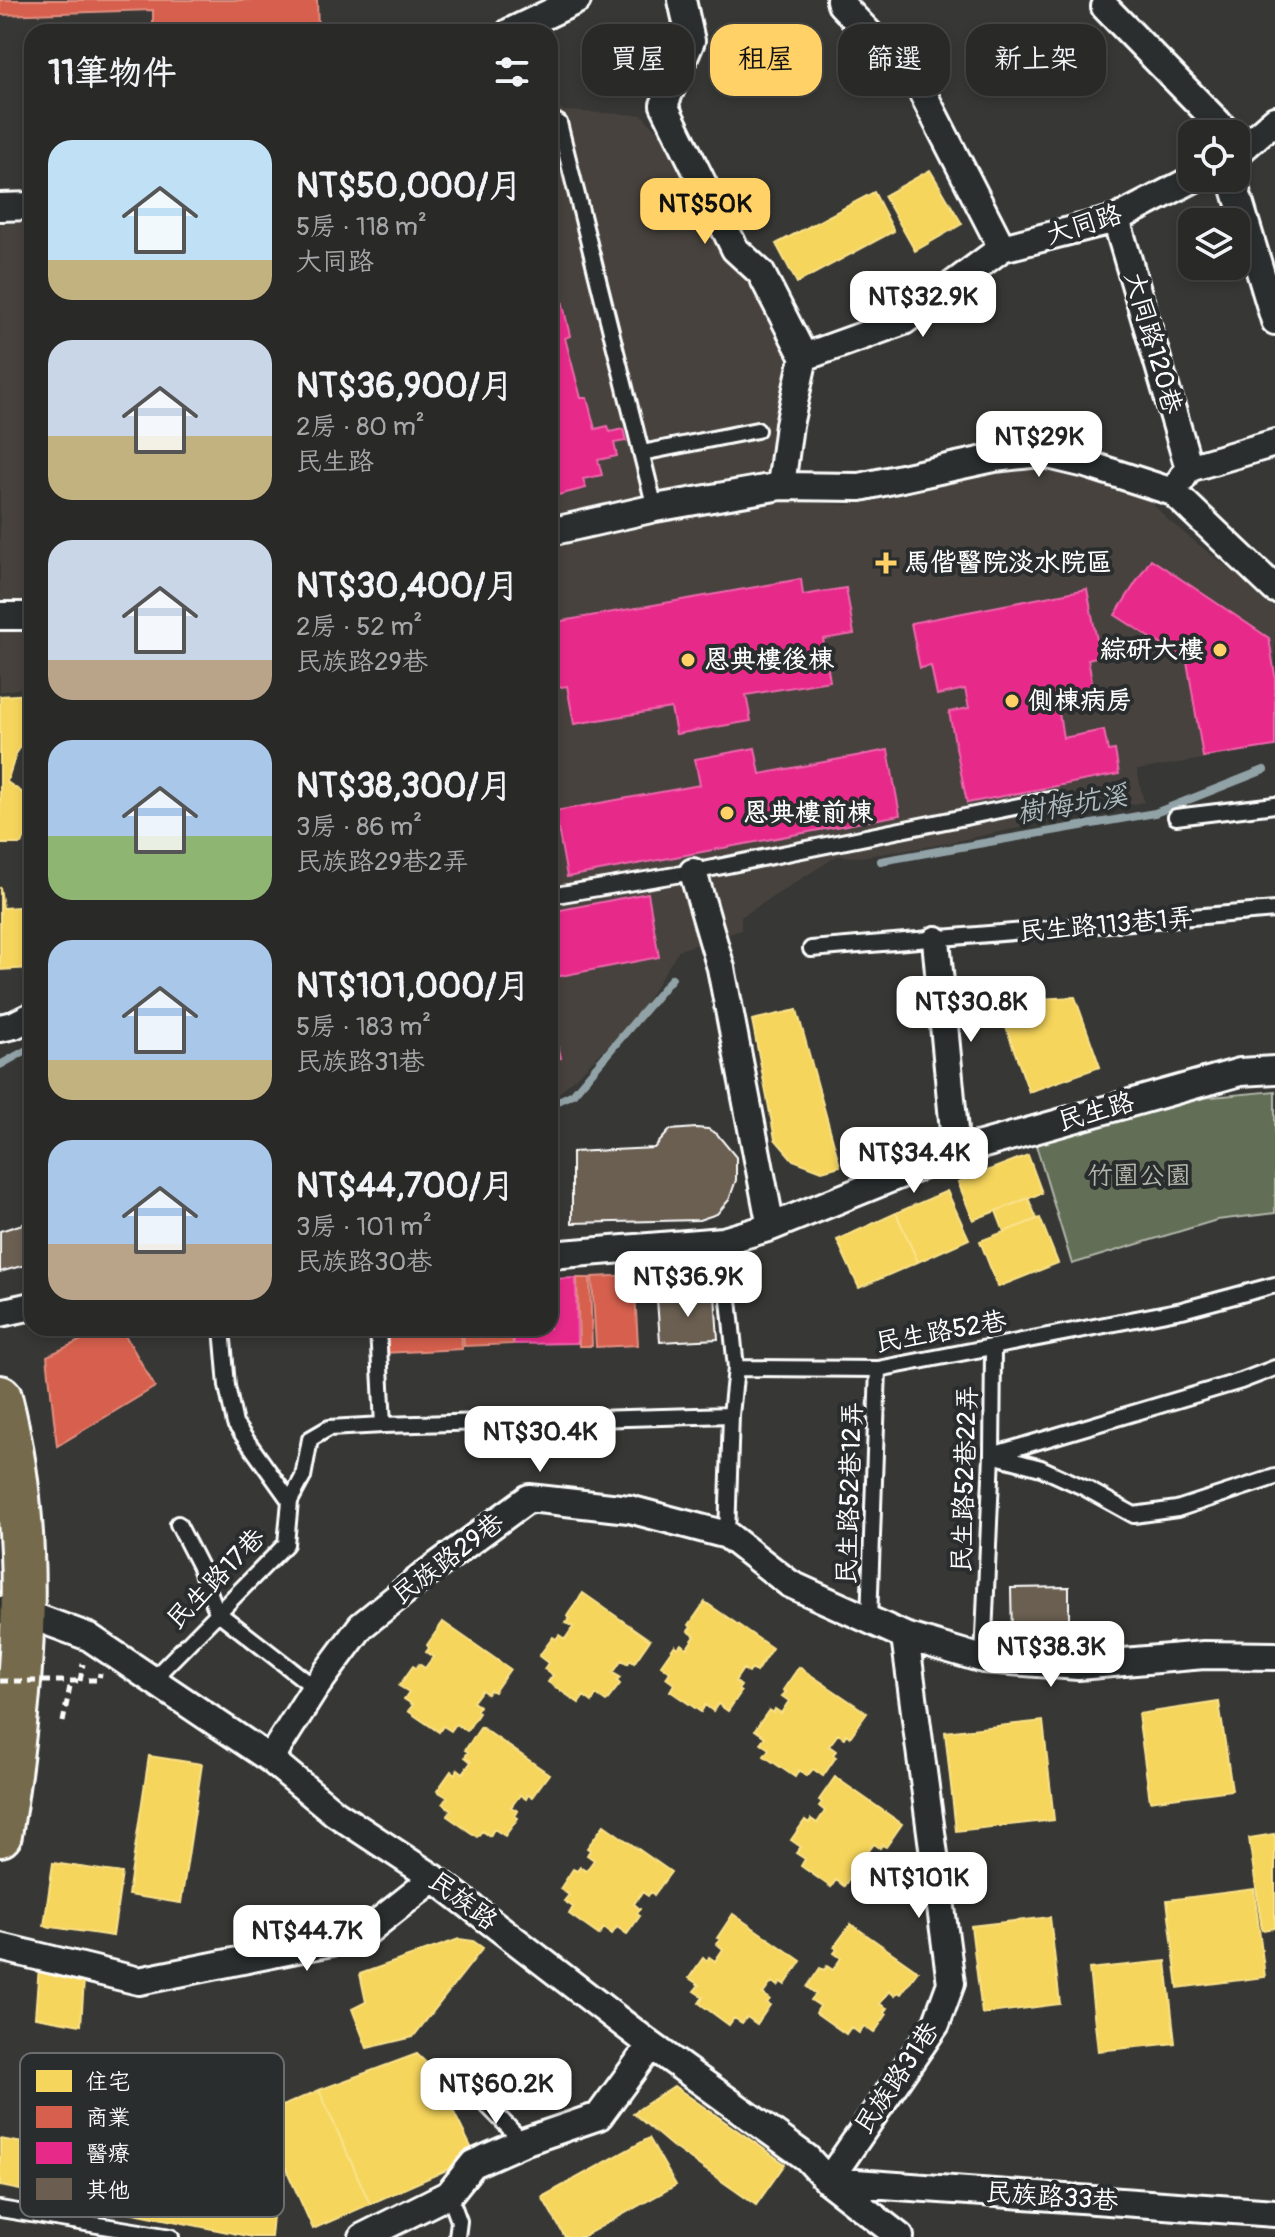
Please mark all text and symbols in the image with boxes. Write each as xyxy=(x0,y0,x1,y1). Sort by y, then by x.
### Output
chip: 買屋 xyxy=(582,24,694,96)
chip: 租屋 xyxy=(710,24,822,96)
chip: 篩選 xyxy=(838,24,950,96)
chip: 新上架 xyxy=(966,24,1106,96)
icon: filters xyxy=(490,50,534,94)
text: 11筆物件 xyxy=(48,52,177,95)
map controls xyxy=(1178,120,1250,280)
button: locate xyxy=(1178,120,1250,192)
text: NT$50,000/月 xyxy=(296,165,522,208)
icon: home xyxy=(112,172,208,268)
pin: NT$50K xyxy=(640,178,770,246)
text: NT$50K xyxy=(658,188,752,220)
street label: 大同路 xyxy=(1042,198,1126,252)
button: layers xyxy=(1178,208,1250,280)
text: 5房 · 118 m² xyxy=(296,211,427,243)
text: 大同路 xyxy=(296,246,374,278)
street label: 大同路120巷 xyxy=(1117,268,1189,418)
pin: NT$32.9K xyxy=(840,271,1006,339)
text: NT$32.9K xyxy=(868,281,978,313)
text: NT$36,900/月 xyxy=(296,365,514,408)
icon: home xyxy=(112,372,208,468)
text: 2房 · 80 m² xyxy=(296,411,425,443)
pin: NT$29K xyxy=(974,411,1104,479)
text: NT$29K xyxy=(994,421,1084,453)
text: 民生路 xyxy=(296,446,374,478)
place label: 馬偕醫院淡水院區 xyxy=(904,547,1112,579)
marker: 馬偕醫院淡水院區 xyxy=(875,552,897,574)
text: NT$30,400/月 xyxy=(296,565,519,608)
icon: home xyxy=(112,572,208,668)
text: 2房 · 52 m² xyxy=(296,611,422,643)
place label: 綜研大樓 xyxy=(1100,634,1204,666)
marker: 綜研大樓 xyxy=(1211,641,1229,659)
place label: 恩典樓後棟 xyxy=(704,644,835,676)
text: 民族路29巷 xyxy=(296,646,428,678)
marker: 恩典樓後棟 xyxy=(679,651,697,669)
place label: 側棟病房 xyxy=(1028,685,1132,717)
marker: 側棟病房 xyxy=(1003,692,1021,710)
text: NT$38,300/月 xyxy=(296,765,513,808)
icon: home xyxy=(112,772,208,868)
water label: 樹梅坑溪 xyxy=(1014,778,1132,832)
place label: 恩典樓前棟 xyxy=(743,797,874,829)
marker: 恩典樓前棟 xyxy=(718,804,736,822)
text: 3房 · 86 m² xyxy=(296,811,422,843)
text: 民族路29巷2弄 xyxy=(296,846,468,878)
street label: 民生路113巷1弄 xyxy=(1017,901,1195,949)
text: NT$101,000/月 xyxy=(296,965,531,1008)
icon: home xyxy=(112,972,208,1068)
pin: NT$30.8K xyxy=(888,976,1054,1044)
text: NT$30.8K xyxy=(915,986,1027,1018)
text: 5房 · 183 m² xyxy=(296,1011,431,1043)
text: 民族路31巷 xyxy=(296,1046,425,1078)
street label: 民生路 xyxy=(1054,1086,1138,1138)
pin: NT$34.4K xyxy=(831,1127,997,1195)
text: NT$34.4K xyxy=(858,1137,970,1169)
park label: 竹圍公園 xyxy=(1087,1160,1191,1192)
text: NT$44,700/月 xyxy=(296,1165,515,1208)
icon: home xyxy=(112,1172,208,1268)
text: 3房 · 101 m² xyxy=(296,1211,432,1243)
text: 民族路30巷 xyxy=(296,1246,432,1278)
pin: NT$36.9K xyxy=(605,1251,771,1319)
text: NT$36.9K xyxy=(633,1261,743,1293)
street label: 民生路52巷 xyxy=(873,1305,1009,1359)
street label: 民生路52巷22弄 xyxy=(946,1385,984,1573)
street label: 民生路52巷12弄 xyxy=(831,1401,869,1585)
pin: NT$30.4K xyxy=(457,1406,623,1474)
text: NT$30.4K xyxy=(483,1416,597,1448)
street label: 民族路29巷 xyxy=(386,1507,510,1611)
street label: 民生路17巷 xyxy=(160,1522,272,1636)
pin: NT$38.3K xyxy=(968,1621,1134,1689)
text: NT$38.3K xyxy=(996,1631,1106,1663)
pin: NT$101K xyxy=(845,1852,993,1920)
text: NT$101K xyxy=(869,1862,969,1894)
street label: 民族路 xyxy=(422,1865,504,1937)
pin: NT$44.7K xyxy=(224,1905,390,1973)
text: NT$44.7K xyxy=(251,1915,363,1947)
street label: 民族路31巷 xyxy=(848,2016,946,2140)
legend xyxy=(20,2053,284,2217)
pin: NT$60.2K xyxy=(413,2058,579,2126)
text: 住宅 xyxy=(86,2068,130,2096)
text: NT$60.2K xyxy=(439,2068,553,2100)
text: 商業 xyxy=(86,2104,130,2132)
text: 醫療 xyxy=(86,2140,130,2168)
text: 其他 xyxy=(86,2176,130,2204)
street label: 民族路33巷 xyxy=(985,2176,1119,2218)

